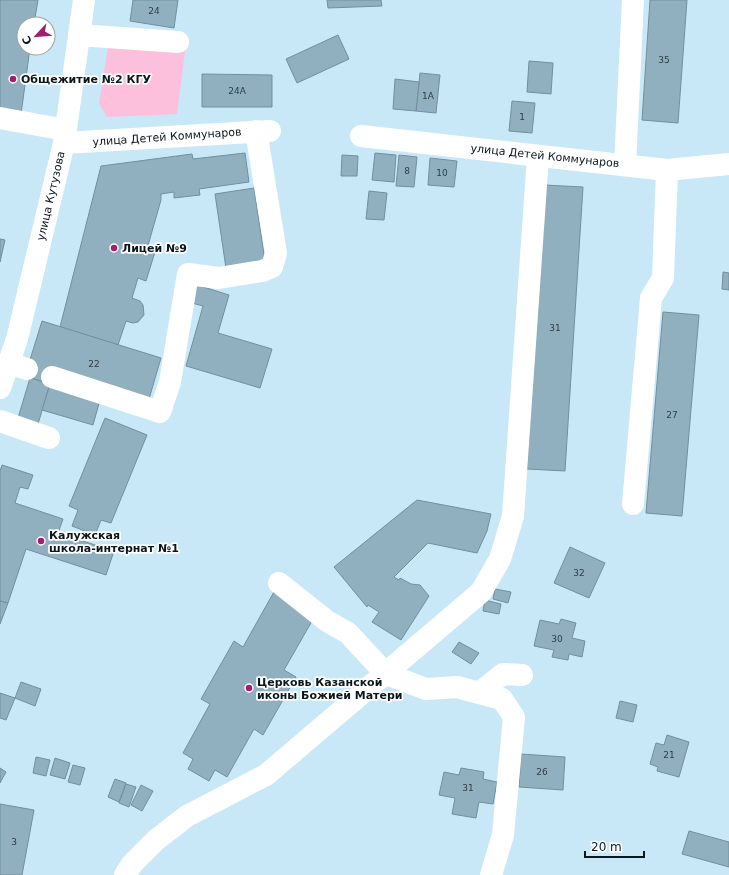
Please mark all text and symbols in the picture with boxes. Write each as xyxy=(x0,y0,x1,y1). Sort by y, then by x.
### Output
house number: 24 xyxy=(148,6,160,16)
north arrow xyxy=(16,16,56,56)
text: С xyxy=(20,34,35,47)
house number: 35 xyxy=(658,55,670,65)
place label: Общежитие №2 КГУ xyxy=(21,73,151,86)
marker: Общежитие №2 КГУ xyxy=(8,74,18,84)
house number: 24А xyxy=(228,86,247,96)
house number: 1А xyxy=(422,91,435,101)
house number: 1 xyxy=(519,112,525,122)
street label: улица Детей Коммунаров xyxy=(92,125,242,149)
street label: улица Детей Коммунаров xyxy=(470,142,620,170)
street label: улица Кутузова xyxy=(34,150,68,242)
house number: 8 xyxy=(404,166,410,176)
house number: 10 xyxy=(436,168,448,178)
place label: Лицей №9 xyxy=(122,242,187,255)
marker: Лицей №9 xyxy=(109,243,119,253)
house number: 31 xyxy=(549,323,561,333)
house number: 22 xyxy=(88,359,100,369)
house number: 27 xyxy=(666,410,678,420)
place label: Калужская школа-интернат №1 xyxy=(49,529,179,555)
marker: Калужская школа-интернат №1 xyxy=(36,536,46,546)
house number: 32 xyxy=(573,568,585,578)
house number: 30 xyxy=(551,634,563,644)
place label: Церковь Казанской иконы Божией Матери xyxy=(257,676,403,702)
marker: Церковь Казанской иконы Божией Матери xyxy=(244,683,254,693)
house number: 21 xyxy=(663,750,675,760)
house number: 26 xyxy=(536,767,548,777)
house number: 31 xyxy=(462,783,474,793)
scale bar xyxy=(585,833,644,859)
house number: 3 xyxy=(11,837,17,847)
text: 20 m xyxy=(591,840,622,854)

